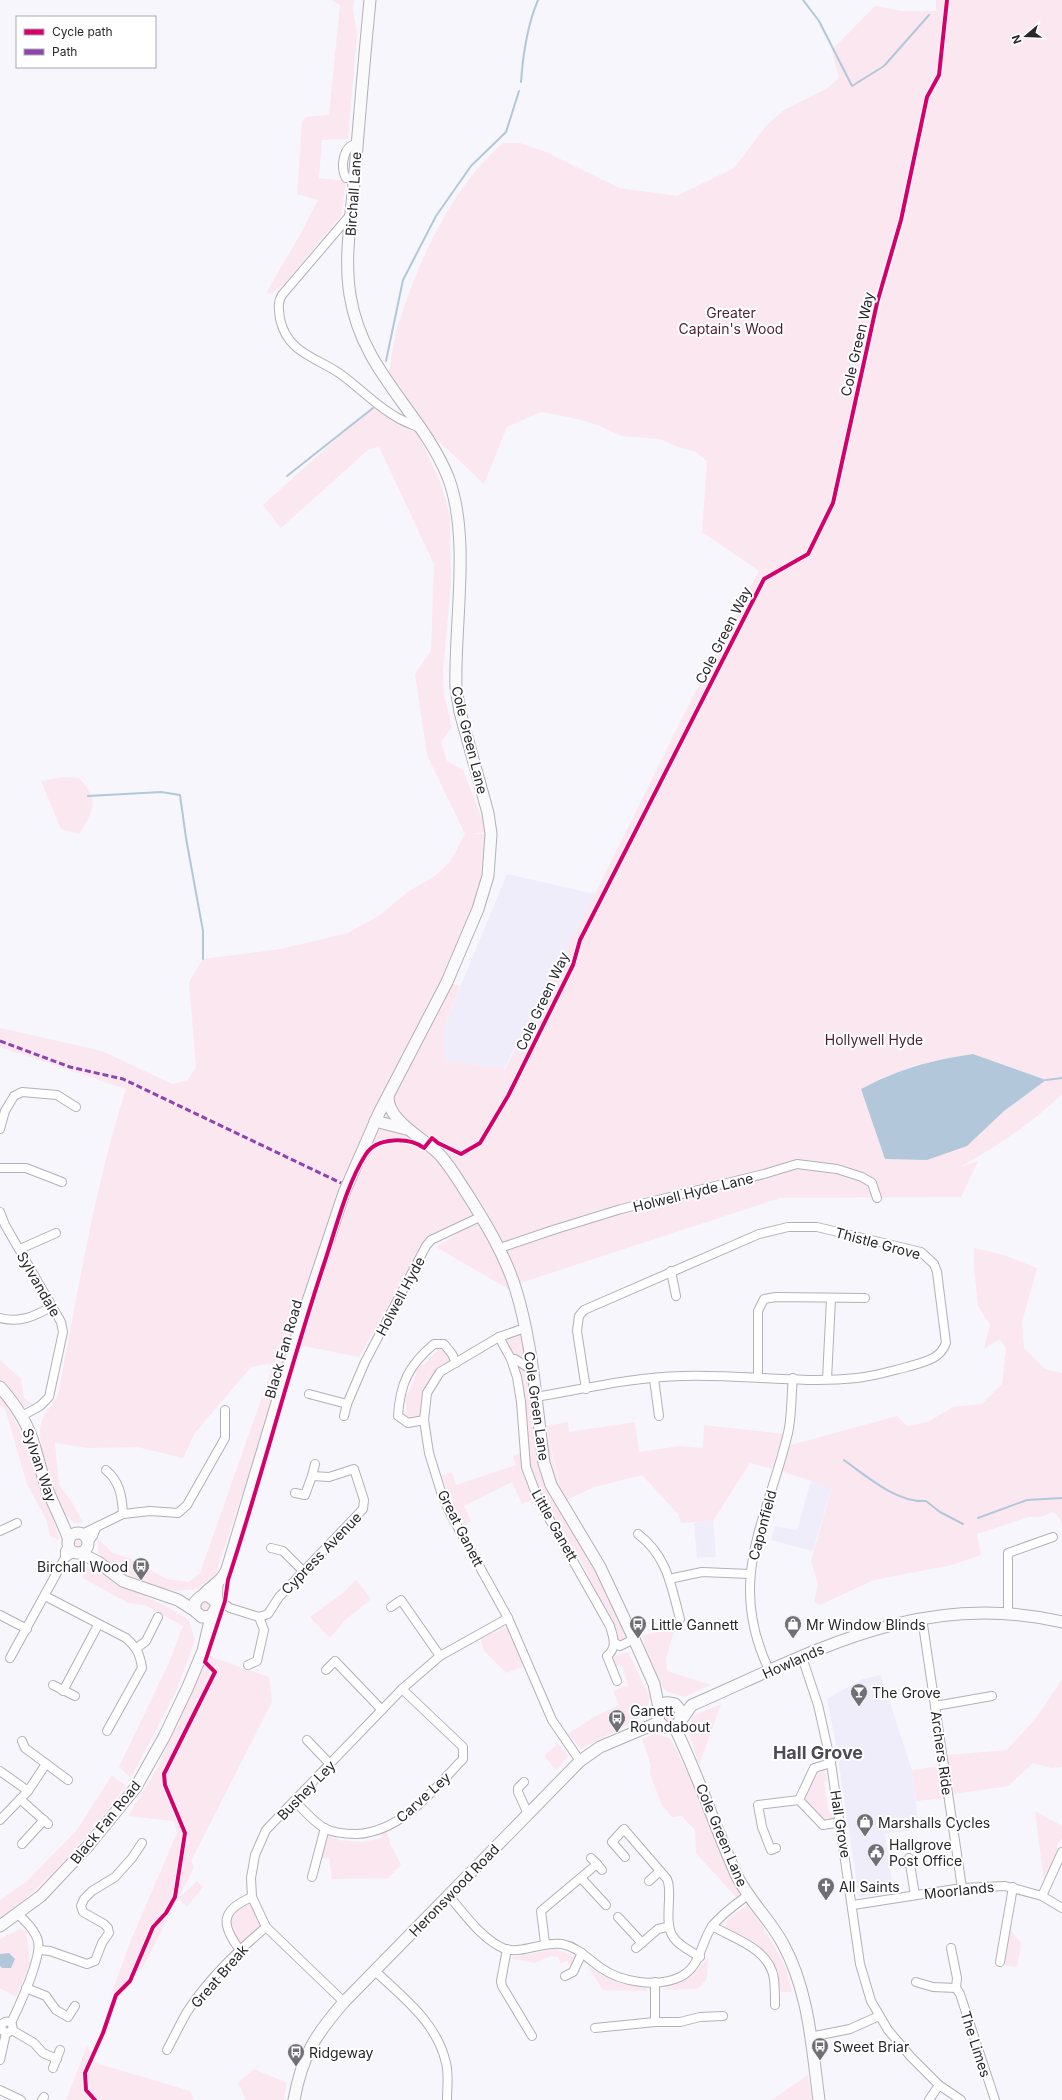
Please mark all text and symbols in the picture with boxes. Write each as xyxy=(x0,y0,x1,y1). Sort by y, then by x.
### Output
legend xyxy=(16,16,156,68)
north arrow xyxy=(1006,16,1046,56)
text: Cycle path xyxy=(52,24,113,39)
text: N xyxy=(1009,33,1025,46)
text: Path xyxy=(52,44,77,59)
street label: Birchall Lane xyxy=(342,151,364,237)
street label: Cole Green Way xyxy=(837,290,877,398)
park label: Greater Captain's Wood xyxy=(679,304,783,337)
street label: Cole Green Way xyxy=(691,583,755,686)
street label: Cole Green Lane xyxy=(448,684,492,796)
street label: Cole Green Way xyxy=(512,949,572,1053)
park label: Hollywell Hyde xyxy=(825,1031,923,1048)
street label: Holwell Hyde Lane xyxy=(631,1169,755,1215)
street label: Thistle Grove xyxy=(834,1223,922,1263)
street label: Sylvandale xyxy=(14,1248,64,1320)
street label: Holwell Hyde xyxy=(372,1254,428,1338)
street label: Black Fan Road xyxy=(261,1298,305,1400)
street label: Cole Green Lane xyxy=(521,1350,553,1462)
street label: Sylvan Way xyxy=(19,1426,61,1504)
street label: Little Ganett xyxy=(528,1486,582,1564)
street label: Great Ganett xyxy=(434,1487,488,1570)
street label: Caponfield xyxy=(744,1488,780,1562)
street label: Cypress Avenue xyxy=(277,1508,365,1598)
bus stop icon: Birchall Wood xyxy=(131,1556,151,1581)
place label: Birchall Wood xyxy=(37,1558,128,1575)
bus stop icon: Little Gannett xyxy=(628,1614,648,1639)
shop icon: Mr Window Blinds xyxy=(783,1614,803,1639)
place label: Little Gannett xyxy=(651,1616,739,1633)
place label: Mr Window Blinds xyxy=(806,1616,926,1633)
street label: Howlands xyxy=(760,1640,826,1682)
bar icon: The Grove xyxy=(849,1682,869,1707)
place label: The Grove xyxy=(872,1684,941,1701)
place label: Ganett Roundabout xyxy=(630,1702,710,1735)
bus stop icon: Ganett Roundabout xyxy=(607,1708,627,1733)
street label: Archers Ride xyxy=(928,1710,956,1796)
district label: Hall Grove xyxy=(773,1742,863,1763)
street label: Bushey Ley xyxy=(273,1756,339,1823)
street label: Carve Ley xyxy=(392,1768,454,1826)
street label: Black Fan Road xyxy=(66,1777,144,1867)
street label: Cole Green Lane xyxy=(693,1781,751,1889)
street label: Hall Grove xyxy=(827,1789,855,1859)
shop icon: Marshalls Cycles xyxy=(855,1812,875,1837)
place label: Marshalls Cycles xyxy=(878,1814,990,1831)
place label: Hallgrove Post Office xyxy=(889,1836,962,1869)
street label: Heronswood Road xyxy=(406,1840,502,1940)
public building icon: Hallgrove Post Office xyxy=(866,1842,886,1867)
church icon: All Saints xyxy=(816,1876,836,1901)
place label: All Saints xyxy=(839,1878,900,1895)
street label: Moorlands xyxy=(923,1878,995,1902)
street label: Great Break xyxy=(187,1941,251,2011)
street label: The Limes xyxy=(957,2009,995,2079)
bus stop icon: Sweet Briar xyxy=(810,2036,830,2061)
place label: Sweet Briar xyxy=(833,2038,909,2055)
bus stop icon: Ridgeway xyxy=(286,2042,306,2067)
place label: Ridgeway xyxy=(309,2044,374,2061)

